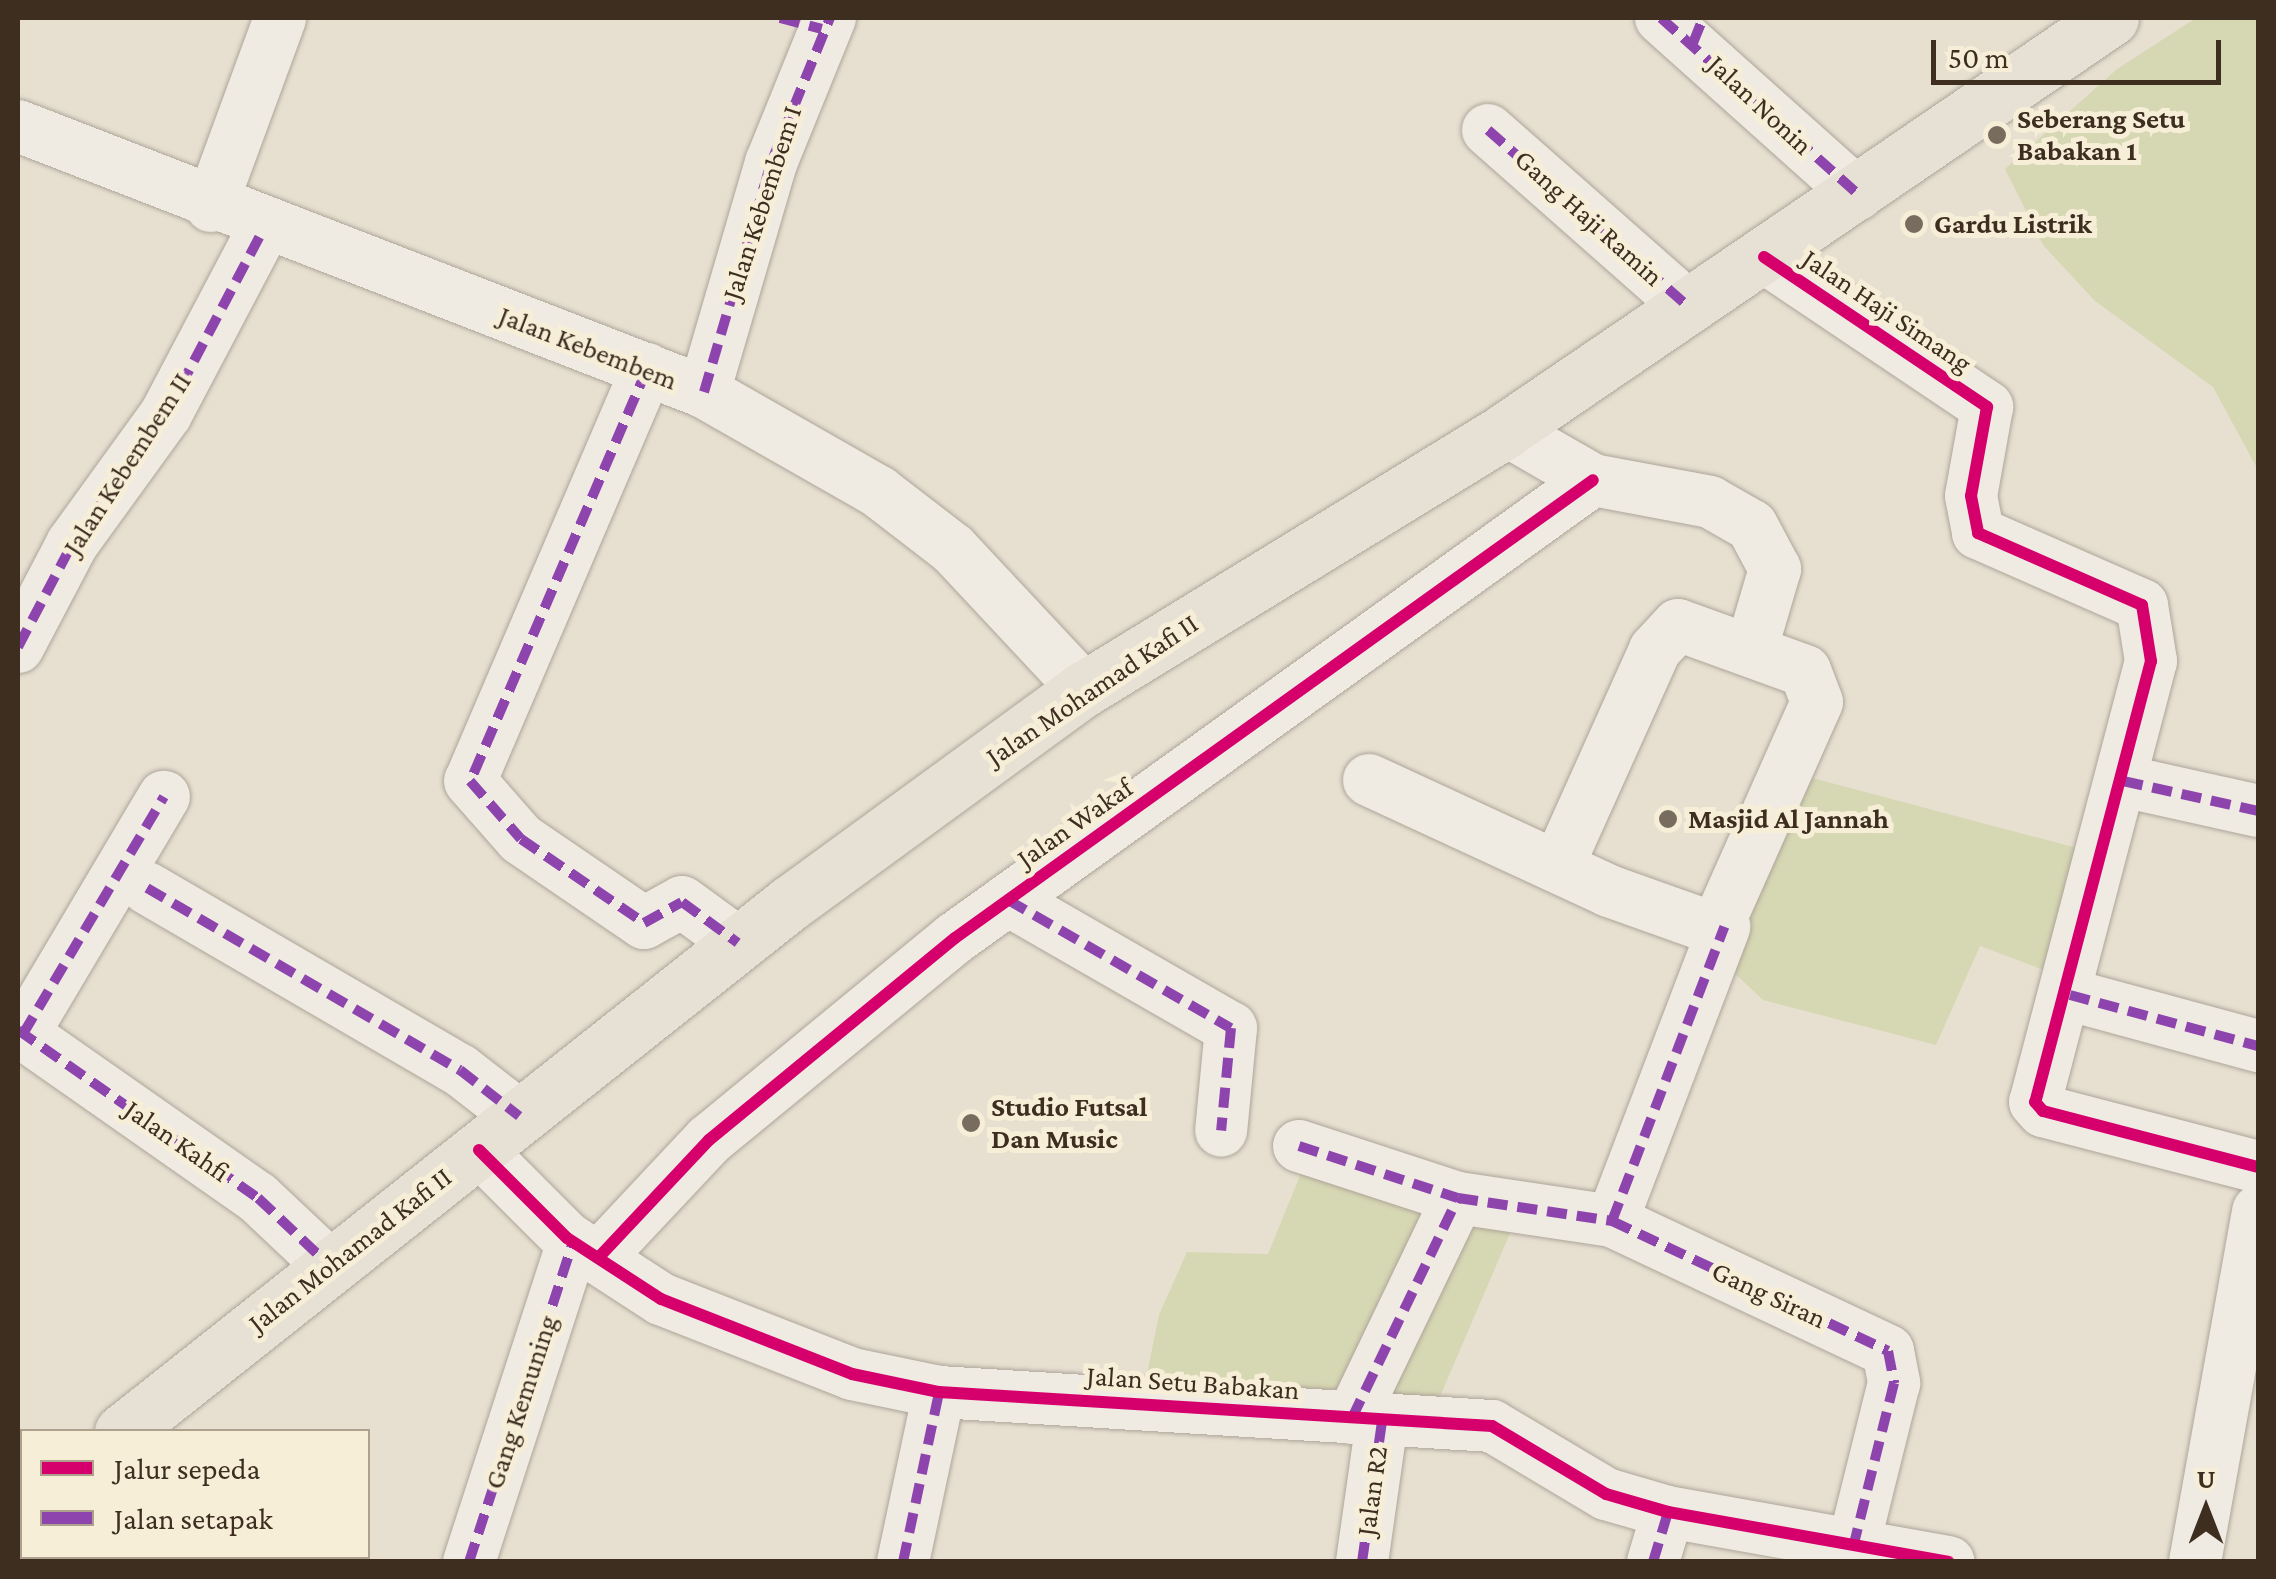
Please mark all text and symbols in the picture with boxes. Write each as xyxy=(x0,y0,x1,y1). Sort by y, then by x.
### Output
scale bar xyxy=(1936,20,2226,82)
text: 50 m xyxy=(1948,41,2009,74)
street label: Jalan Nonin xyxy=(1700,48,1820,162)
street label: Jalan Kebembem I xyxy=(715,102,809,304)
place label: Seberang Setu Babakan 1 xyxy=(2017,102,2185,168)
marker: Seberang Setu Babakan 1 xyxy=(1986,124,2008,146)
street label: Gang Haji Ramin xyxy=(1508,143,1670,293)
place label: Gardu Listrik xyxy=(1934,207,2092,241)
marker: Gardu Listrik xyxy=(1903,213,1925,235)
street label: Jalan Haji Simang xyxy=(1796,242,1978,380)
street label: Jalan Kebembem xyxy=(494,299,682,397)
street label: Jalan Kebembem II xyxy=(56,367,198,561)
street label: Jalan Mohamad Kafi II xyxy=(980,607,1204,773)
street label: Jalan Wakaf xyxy=(1011,771,1139,875)
place label: Masjid Al Jannah xyxy=(1688,802,1889,836)
marker: Masjid Al Jannah xyxy=(1657,808,1679,830)
place label: Studio Futsal Dan Music xyxy=(991,1090,1147,1156)
street label: Jalan Kahfi xyxy=(118,1093,236,1189)
marker: Studio Futsal Dan Music xyxy=(960,1112,982,1134)
street label: Jalan Mohamad Kafi II xyxy=(242,1160,458,1340)
street label: Gang Siran xyxy=(1706,1254,1832,1336)
street label: Gang Kemuning xyxy=(477,1311,565,1493)
street label: Jalan Setu Babakan xyxy=(1085,1359,1301,1407)
legend xyxy=(20,1429,370,1559)
street label: Jalan R2 xyxy=(1349,1444,1395,1538)
text: Jalur sepeda xyxy=(114,1452,260,1485)
north arrow xyxy=(2156,1459,2256,1559)
text: U xyxy=(2196,1463,2216,1494)
text: Jalan setapak xyxy=(114,1502,273,1535)

